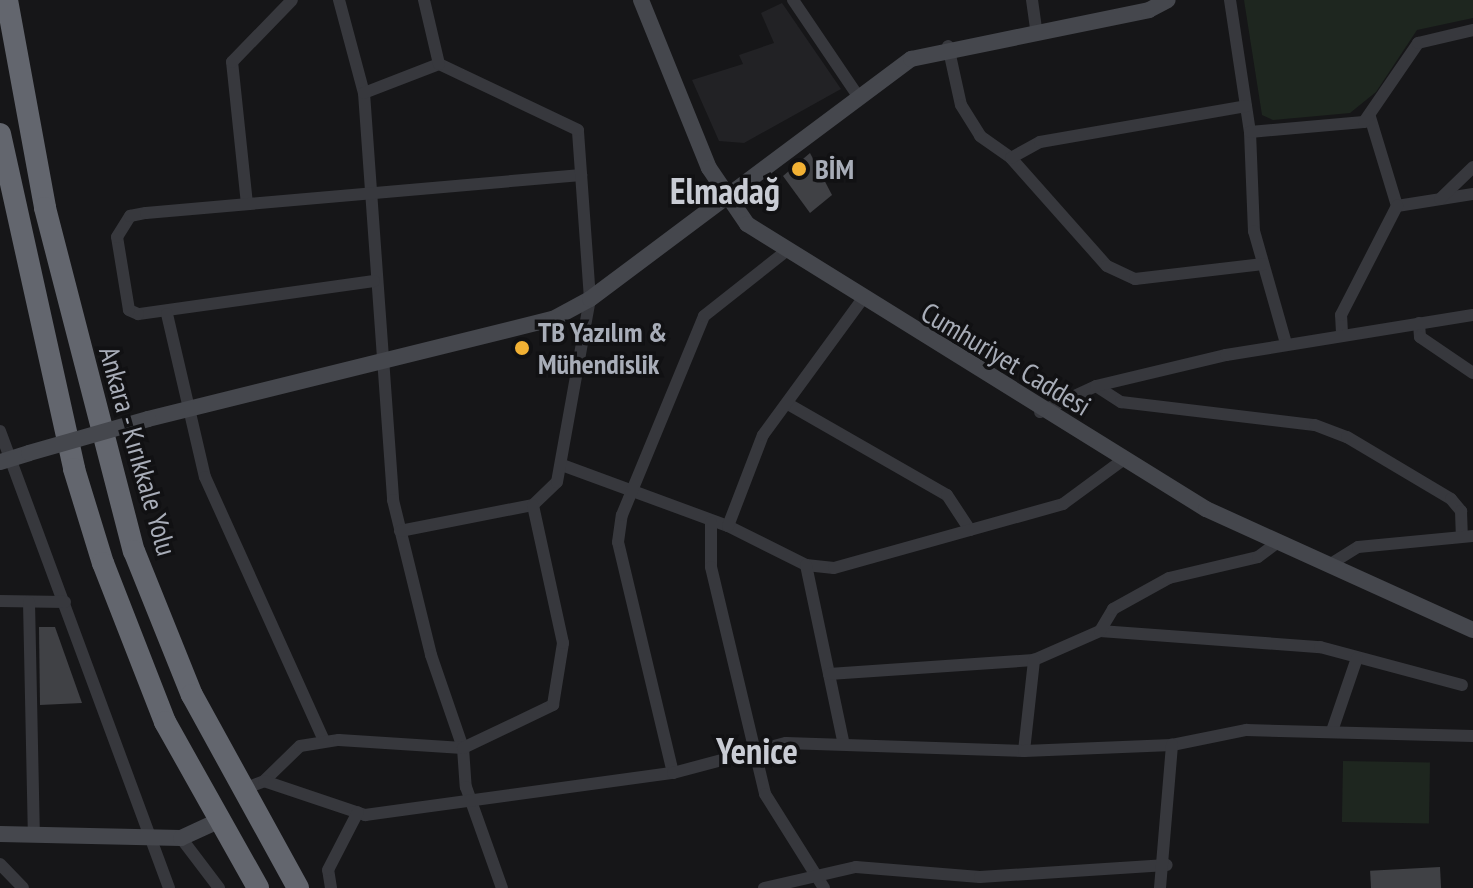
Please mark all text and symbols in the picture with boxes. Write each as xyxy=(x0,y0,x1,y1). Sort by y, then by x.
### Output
place label: BİM xyxy=(815,152,854,186)
marker: BİM xyxy=(790,160,808,178)
district label: Elmadağ xyxy=(670,169,780,213)
street label: Cumhuriyet Caddesi xyxy=(915,295,1097,423)
place label: TB Yazılım & Mühendislik xyxy=(538,315,668,381)
marker: TB Yazılım & Mühendislik xyxy=(513,339,531,357)
street label: Ankara - Kırıkkale Yolu xyxy=(92,341,184,561)
district label: Yenice xyxy=(716,729,798,773)

